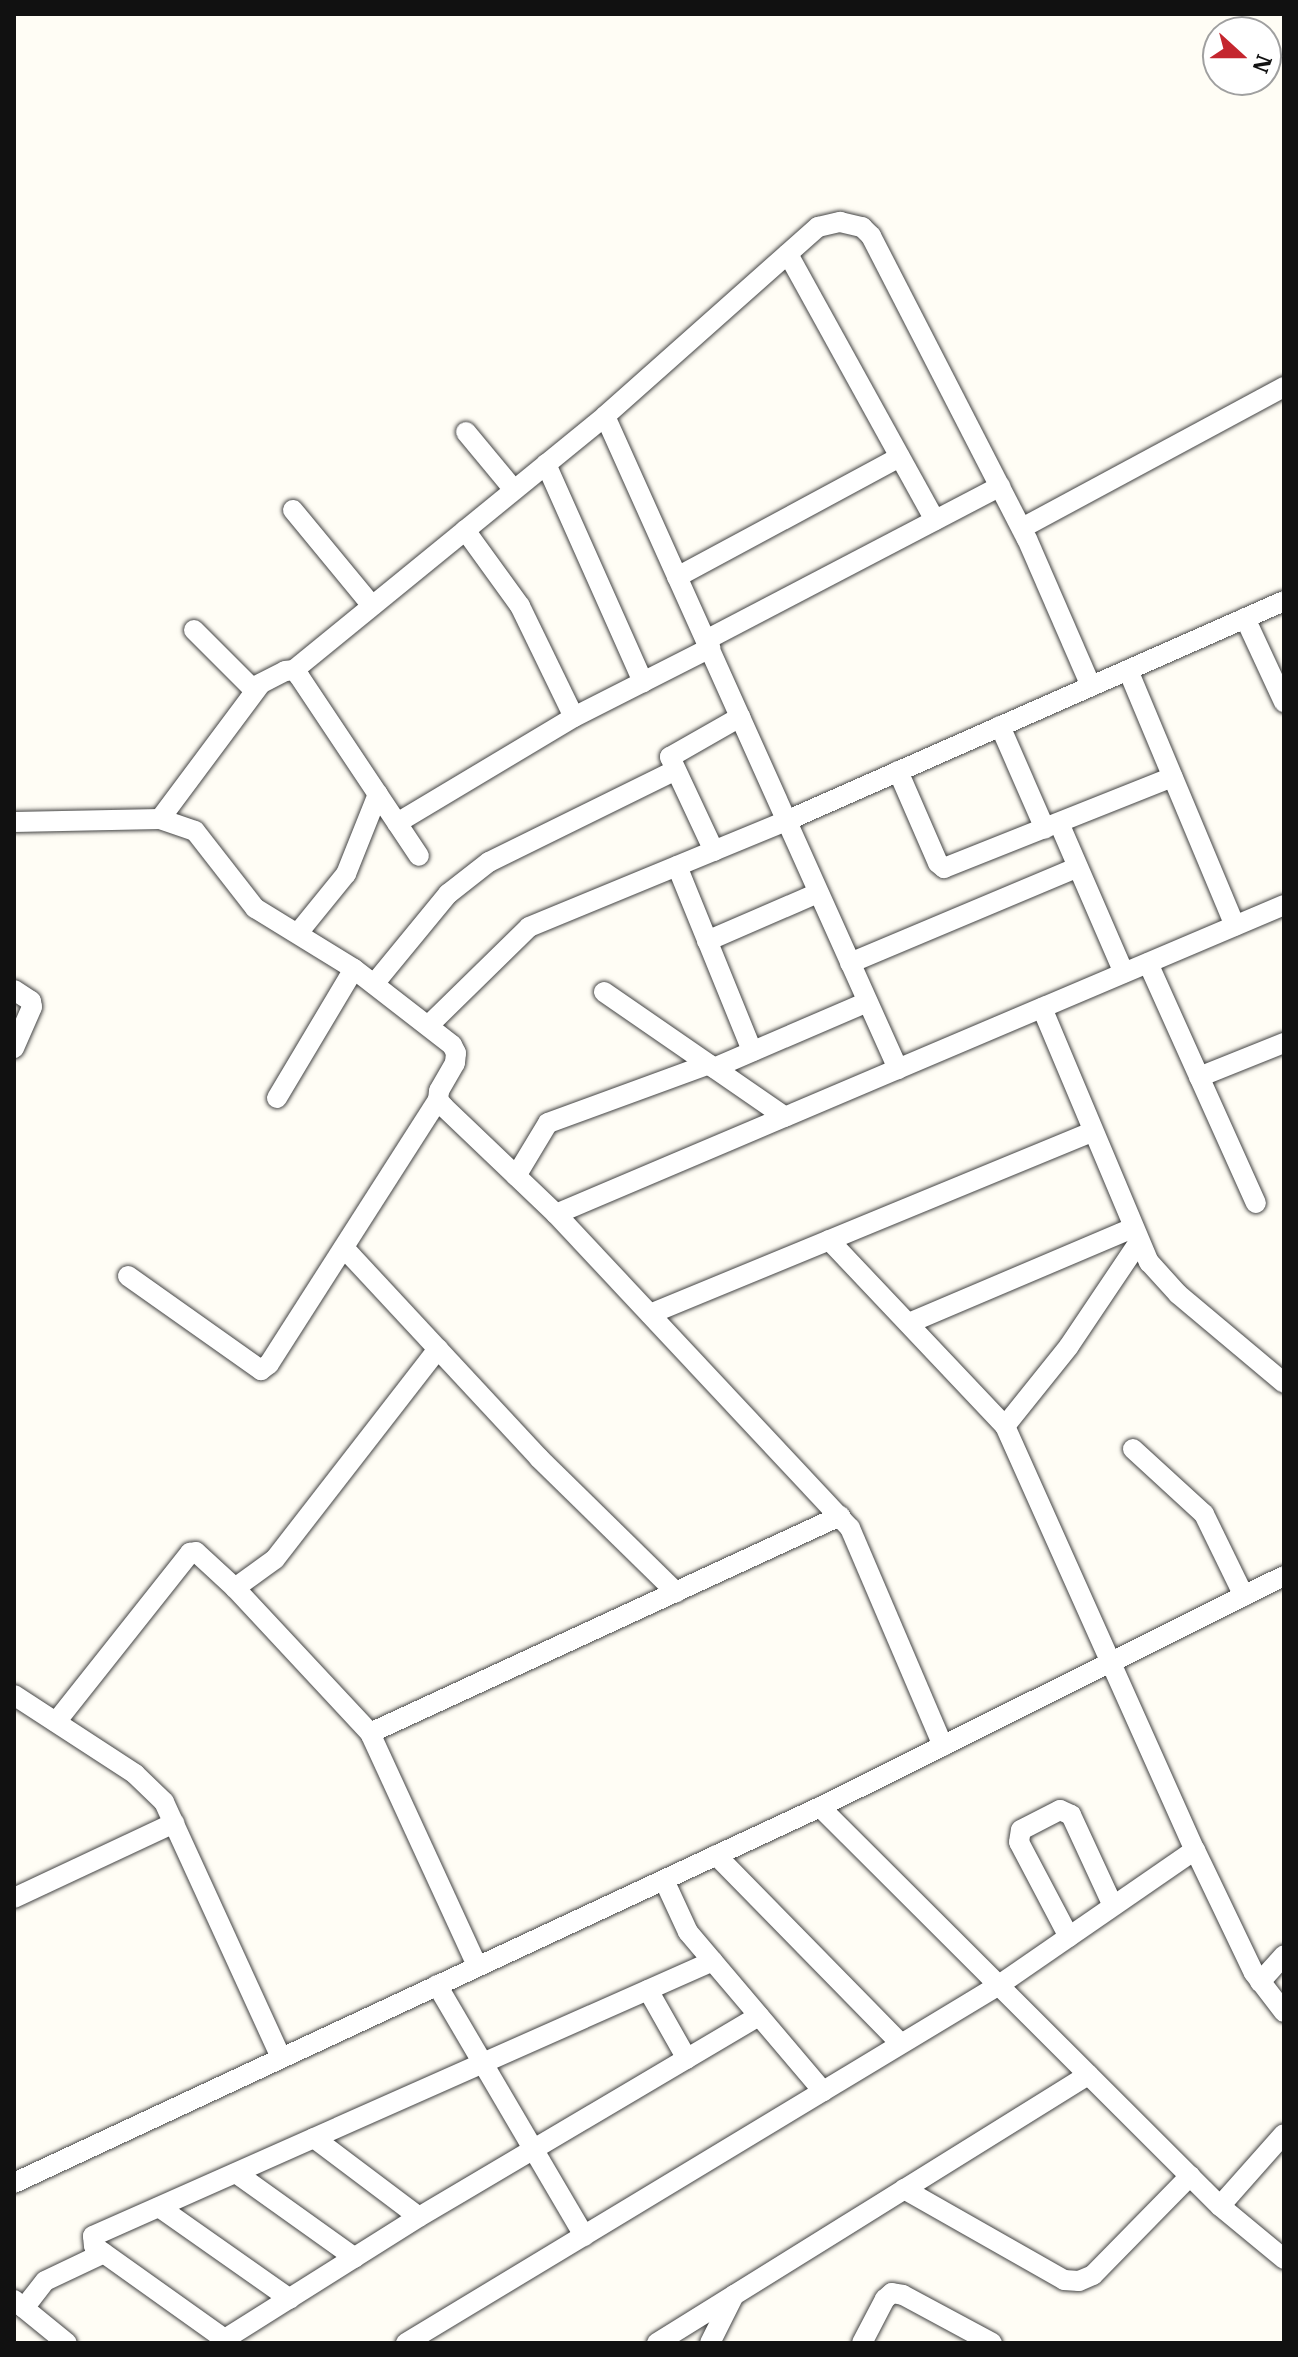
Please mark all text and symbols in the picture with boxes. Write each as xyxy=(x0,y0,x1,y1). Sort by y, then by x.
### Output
north arrow xyxy=(1202,16,1282,96)
text: N xyxy=(1246,51,1280,77)

